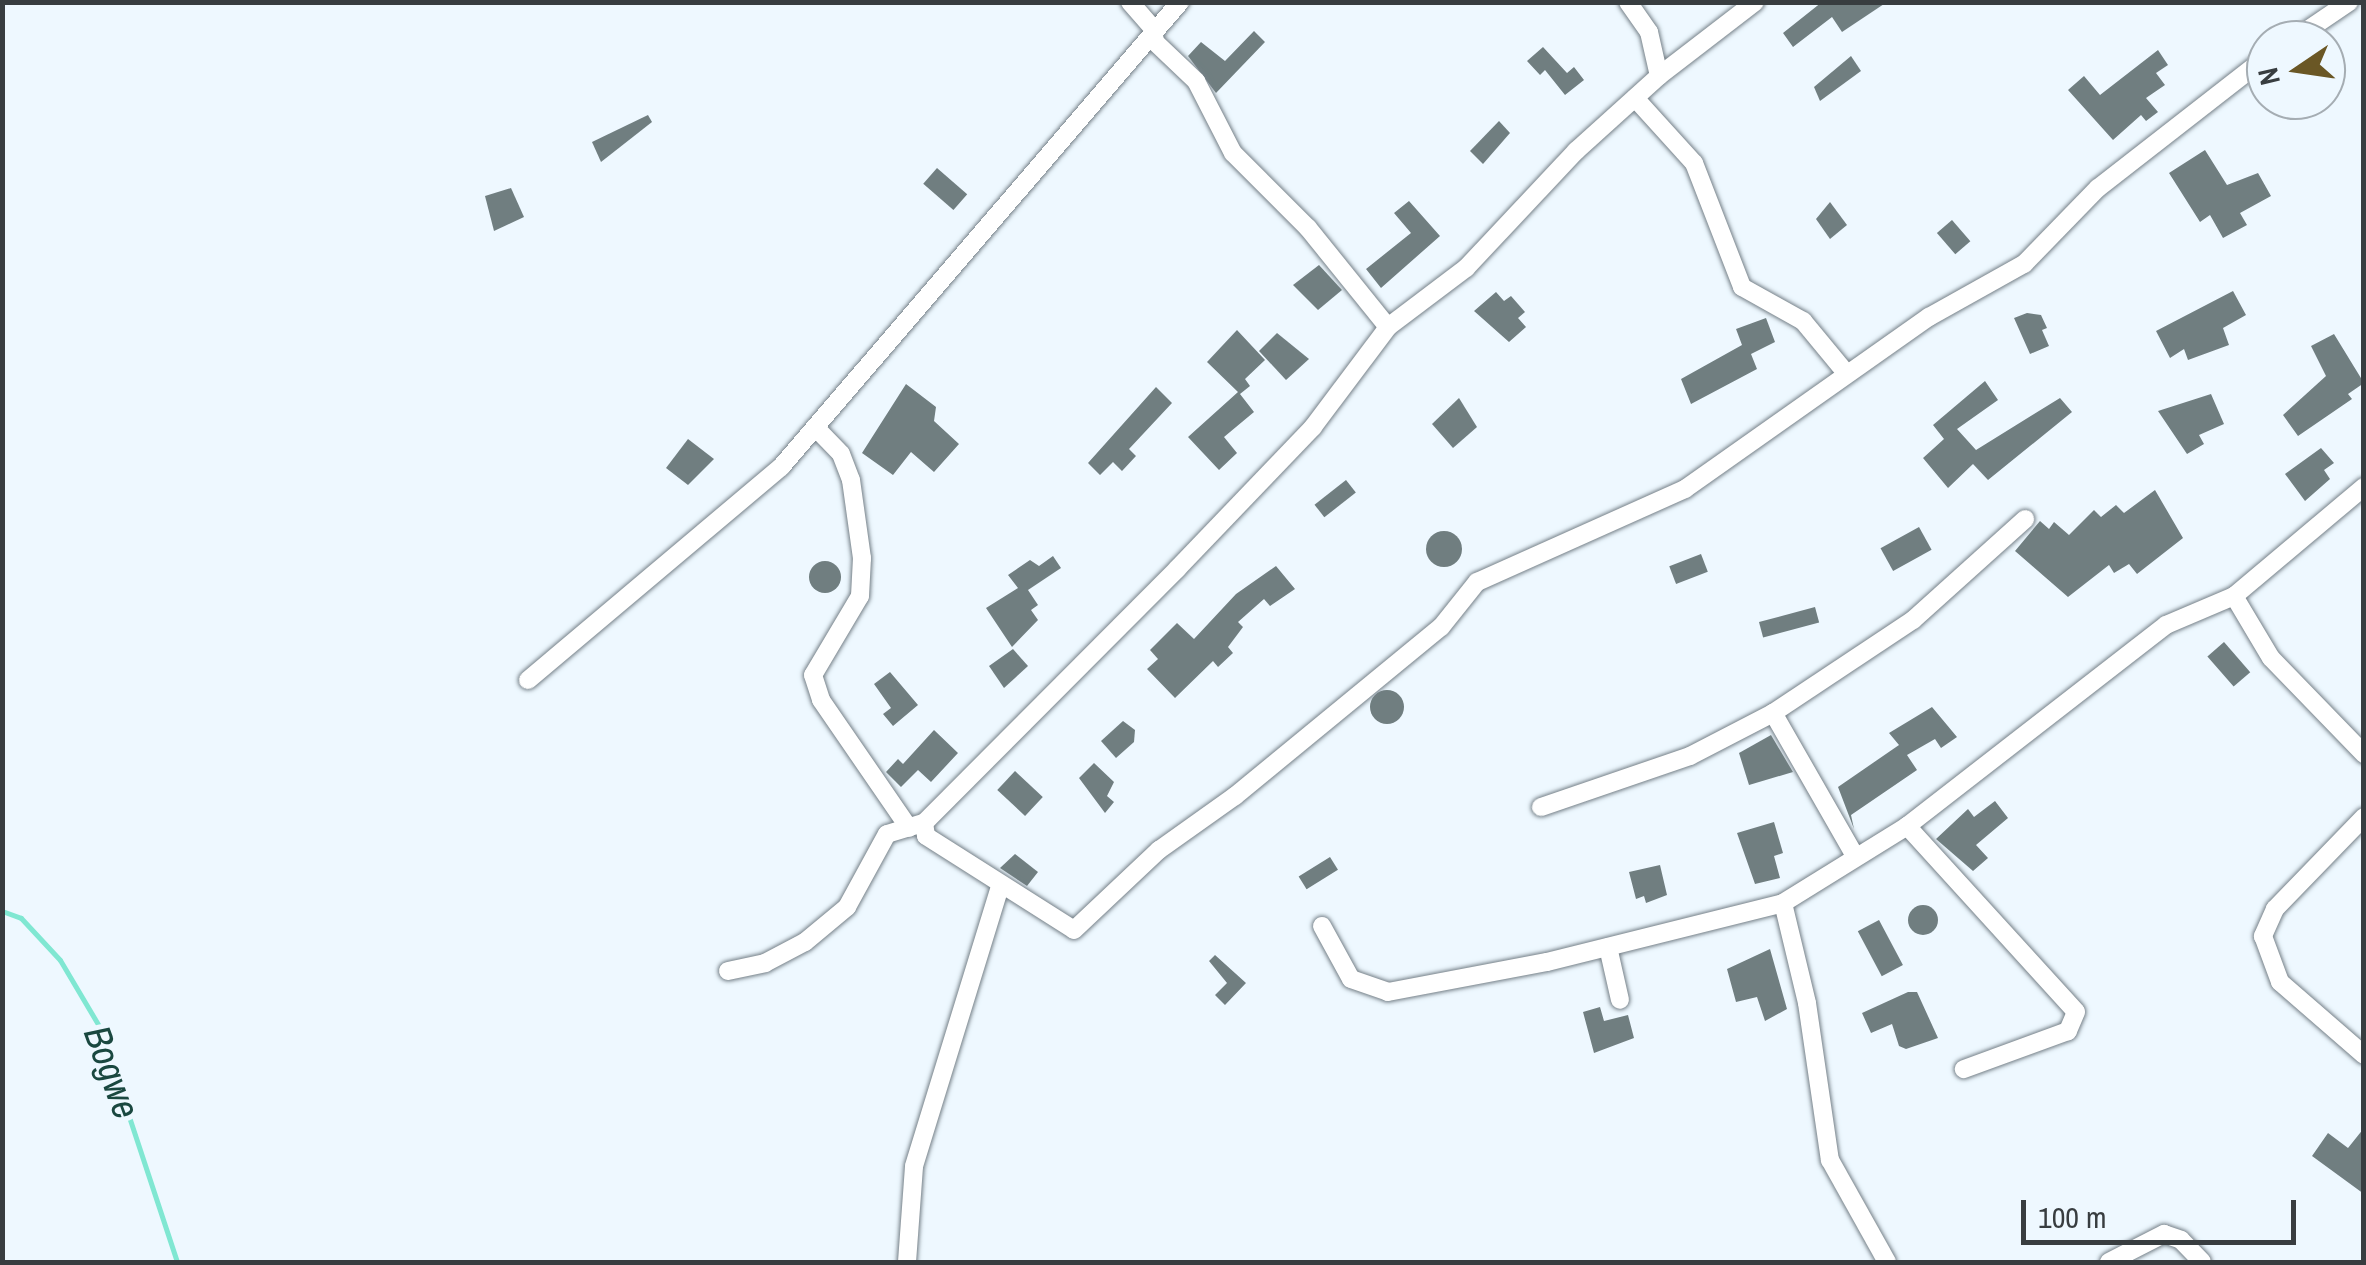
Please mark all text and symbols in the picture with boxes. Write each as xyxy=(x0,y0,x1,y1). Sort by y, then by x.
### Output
north arrow xyxy=(2246,20,2346,120)
text: N xyxy=(2248,64,2289,89)
water label: Bogwe xyxy=(74,1019,150,1125)
scale bar xyxy=(2026,1180,2301,1242)
text: 100 m xyxy=(2038,1197,2106,1237)

